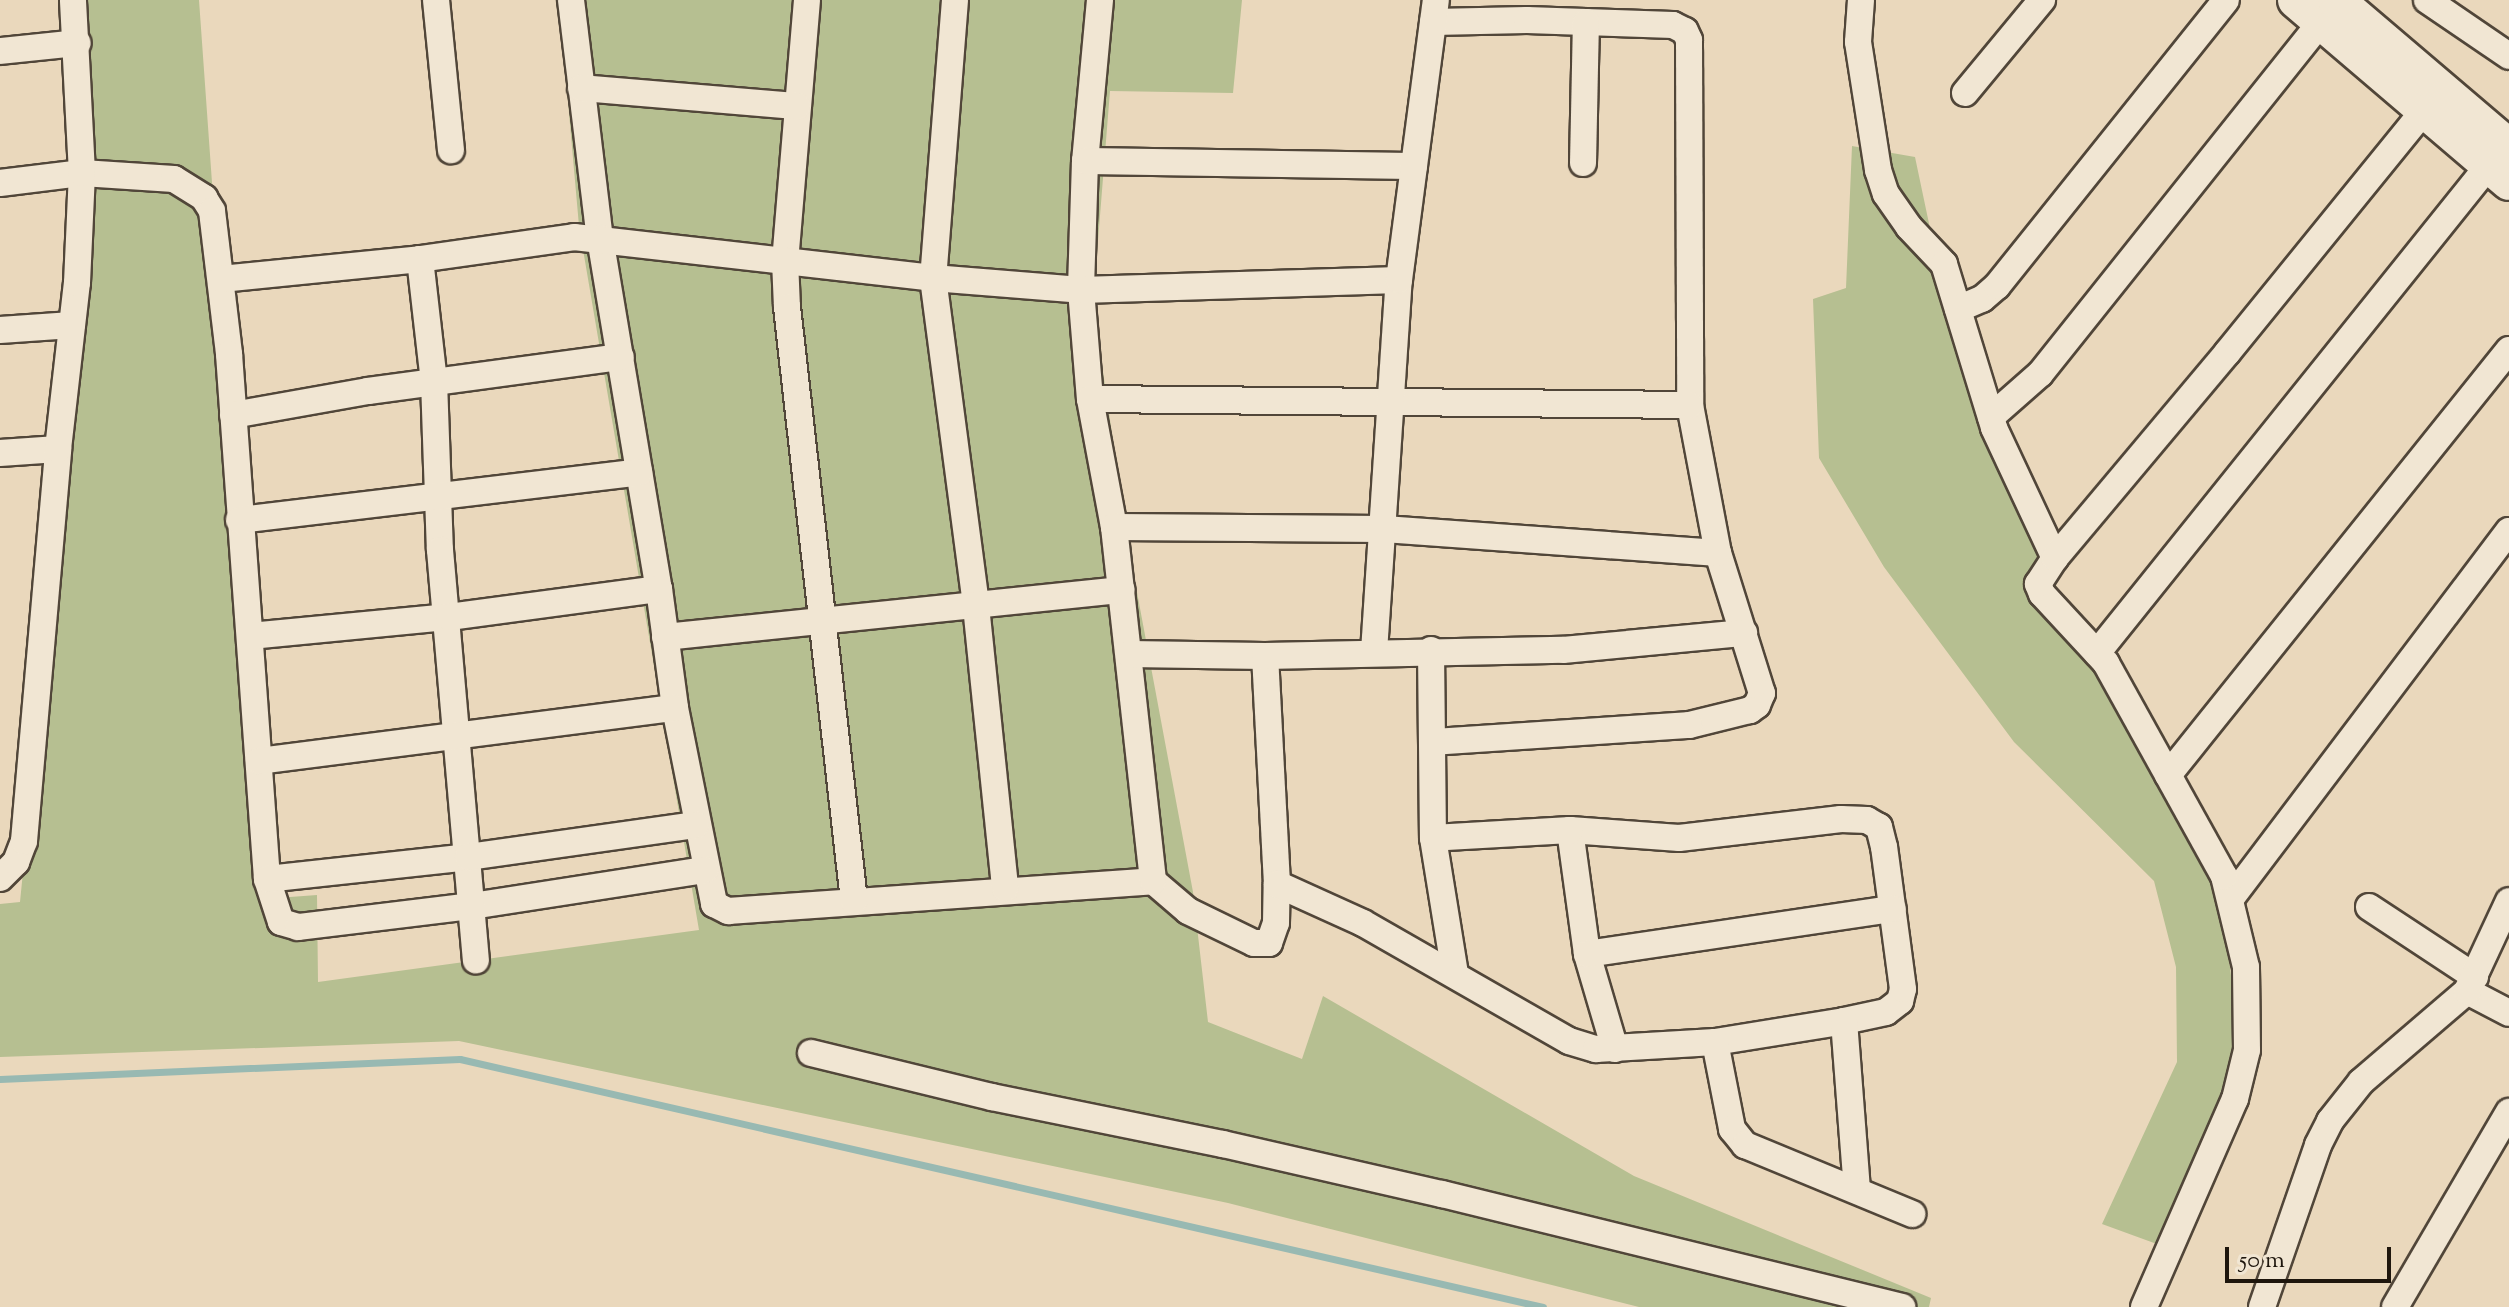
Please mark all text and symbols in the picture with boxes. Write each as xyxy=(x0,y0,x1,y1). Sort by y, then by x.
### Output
scale bar xyxy=(2229,1231,2395,1281)
text: 50 m xyxy=(2239,1244,2285,1278)

